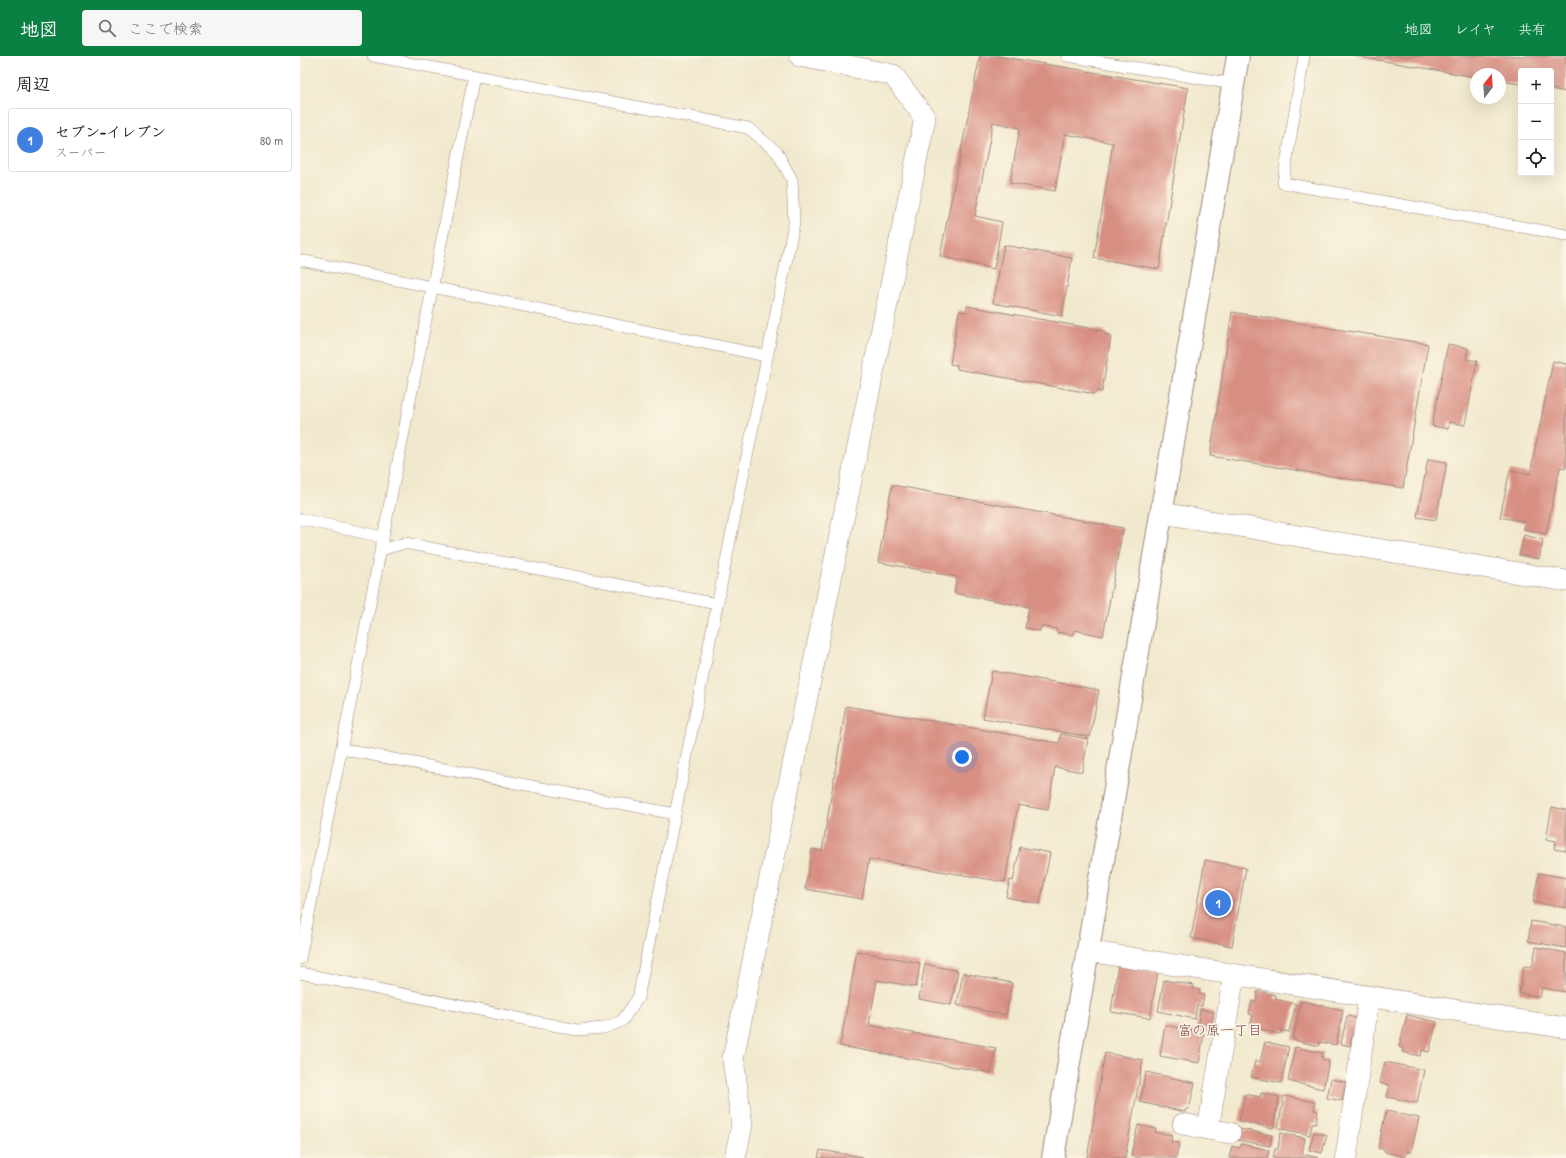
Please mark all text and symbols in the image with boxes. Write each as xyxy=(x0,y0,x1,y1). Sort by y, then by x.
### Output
search box xyxy=(82,10,362,46)
text: 地図 xyxy=(20,16,58,42)
icon: search xyxy=(96,17,118,39)
text: ここで検索 xyxy=(128,18,203,39)
text: 地図 xyxy=(1405,19,1433,38)
text: レイヤ xyxy=(1455,19,1496,38)
text: 共有 xyxy=(1518,19,1546,38)
north arrow xyxy=(1470,68,1506,104)
map controls xyxy=(1518,68,1554,176)
button: + xyxy=(1518,68,1554,104)
text: 周辺 xyxy=(16,72,50,95)
button: − xyxy=(1518,104,1554,140)
text: セブン-イレブン xyxy=(55,121,166,142)
text: 1 xyxy=(28,131,32,149)
text: 80 m xyxy=(260,131,283,149)
button: locate xyxy=(1518,140,1554,176)
text: スーパー xyxy=(55,143,106,161)
your location xyxy=(952,747,972,767)
pin: 1 xyxy=(1205,888,1231,918)
district label: 富の原一丁目 xyxy=(1178,1020,1262,1039)

